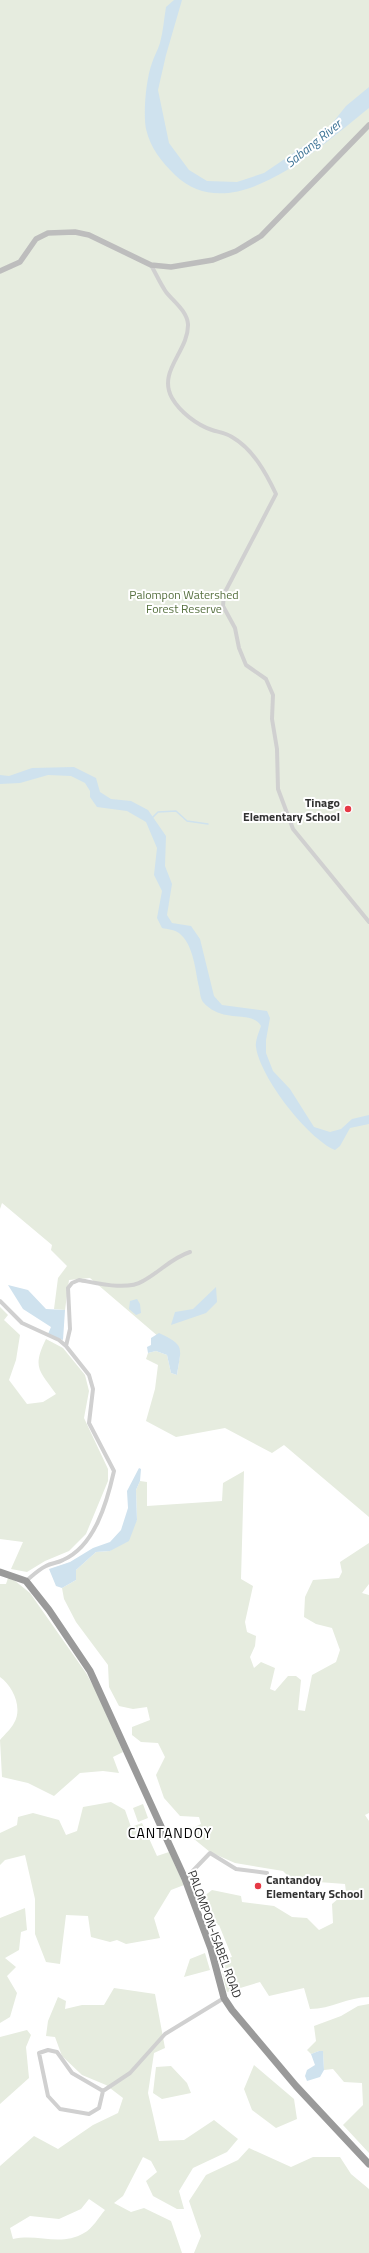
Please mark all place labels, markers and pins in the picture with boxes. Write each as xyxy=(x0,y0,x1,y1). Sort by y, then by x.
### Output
place label: Tinago Elementary School xyxy=(243,793,340,826)
marker: Tinago Elementary School xyxy=(343,804,353,814)
place label: Cantandoy Elementary School xyxy=(266,1870,363,1903)
marker: Cantandoy Elementary School xyxy=(253,1881,263,1891)

